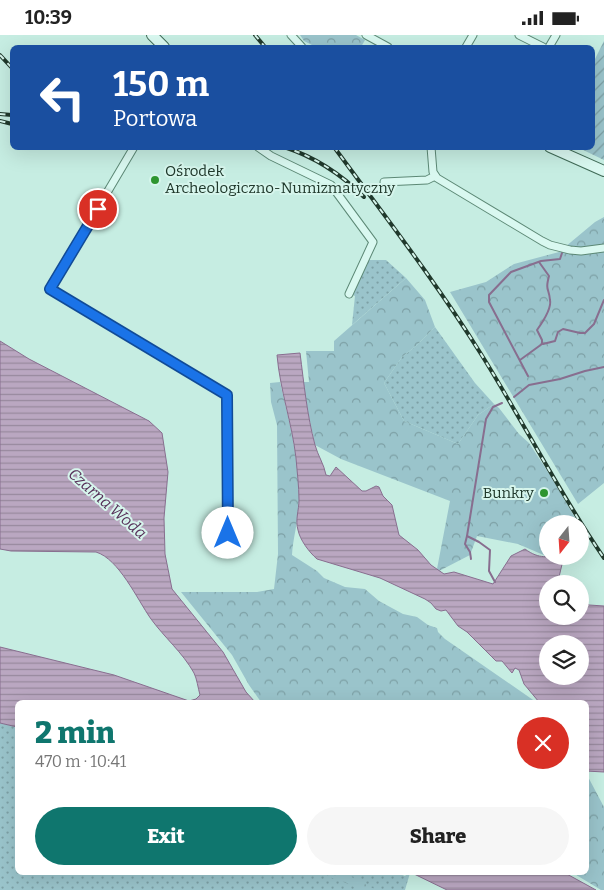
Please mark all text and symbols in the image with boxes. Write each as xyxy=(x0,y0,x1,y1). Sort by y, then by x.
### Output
text: 10:39 xyxy=(25,6,72,29)
text: 150 m xyxy=(113,63,209,105)
icon: left xyxy=(30,65,95,130)
text: Portowa xyxy=(113,105,197,132)
place label: Ośrodek Archeologiczno-Numizmatyczny xyxy=(165,162,395,197)
marker: Ośrodek Archeologiczno-Numizmatyczny xyxy=(149,174,161,186)
pin xyxy=(77,188,119,230)
icon: arrive xyxy=(84,195,112,223)
water label: Czarna Woda xyxy=(65,464,151,543)
place label: Bunkry xyxy=(483,484,534,502)
marker: Bunkry xyxy=(538,487,550,499)
position arrow xyxy=(201,506,253,558)
north arrow xyxy=(539,515,589,565)
map controls xyxy=(539,515,589,685)
button: search xyxy=(539,575,589,625)
button: layers xyxy=(539,635,589,685)
text: 2 min xyxy=(35,715,115,751)
button: close xyxy=(517,717,569,769)
text: 470 m · 10:41 xyxy=(35,752,126,771)
button: Exit xyxy=(35,807,297,865)
button: Share xyxy=(307,807,569,865)

